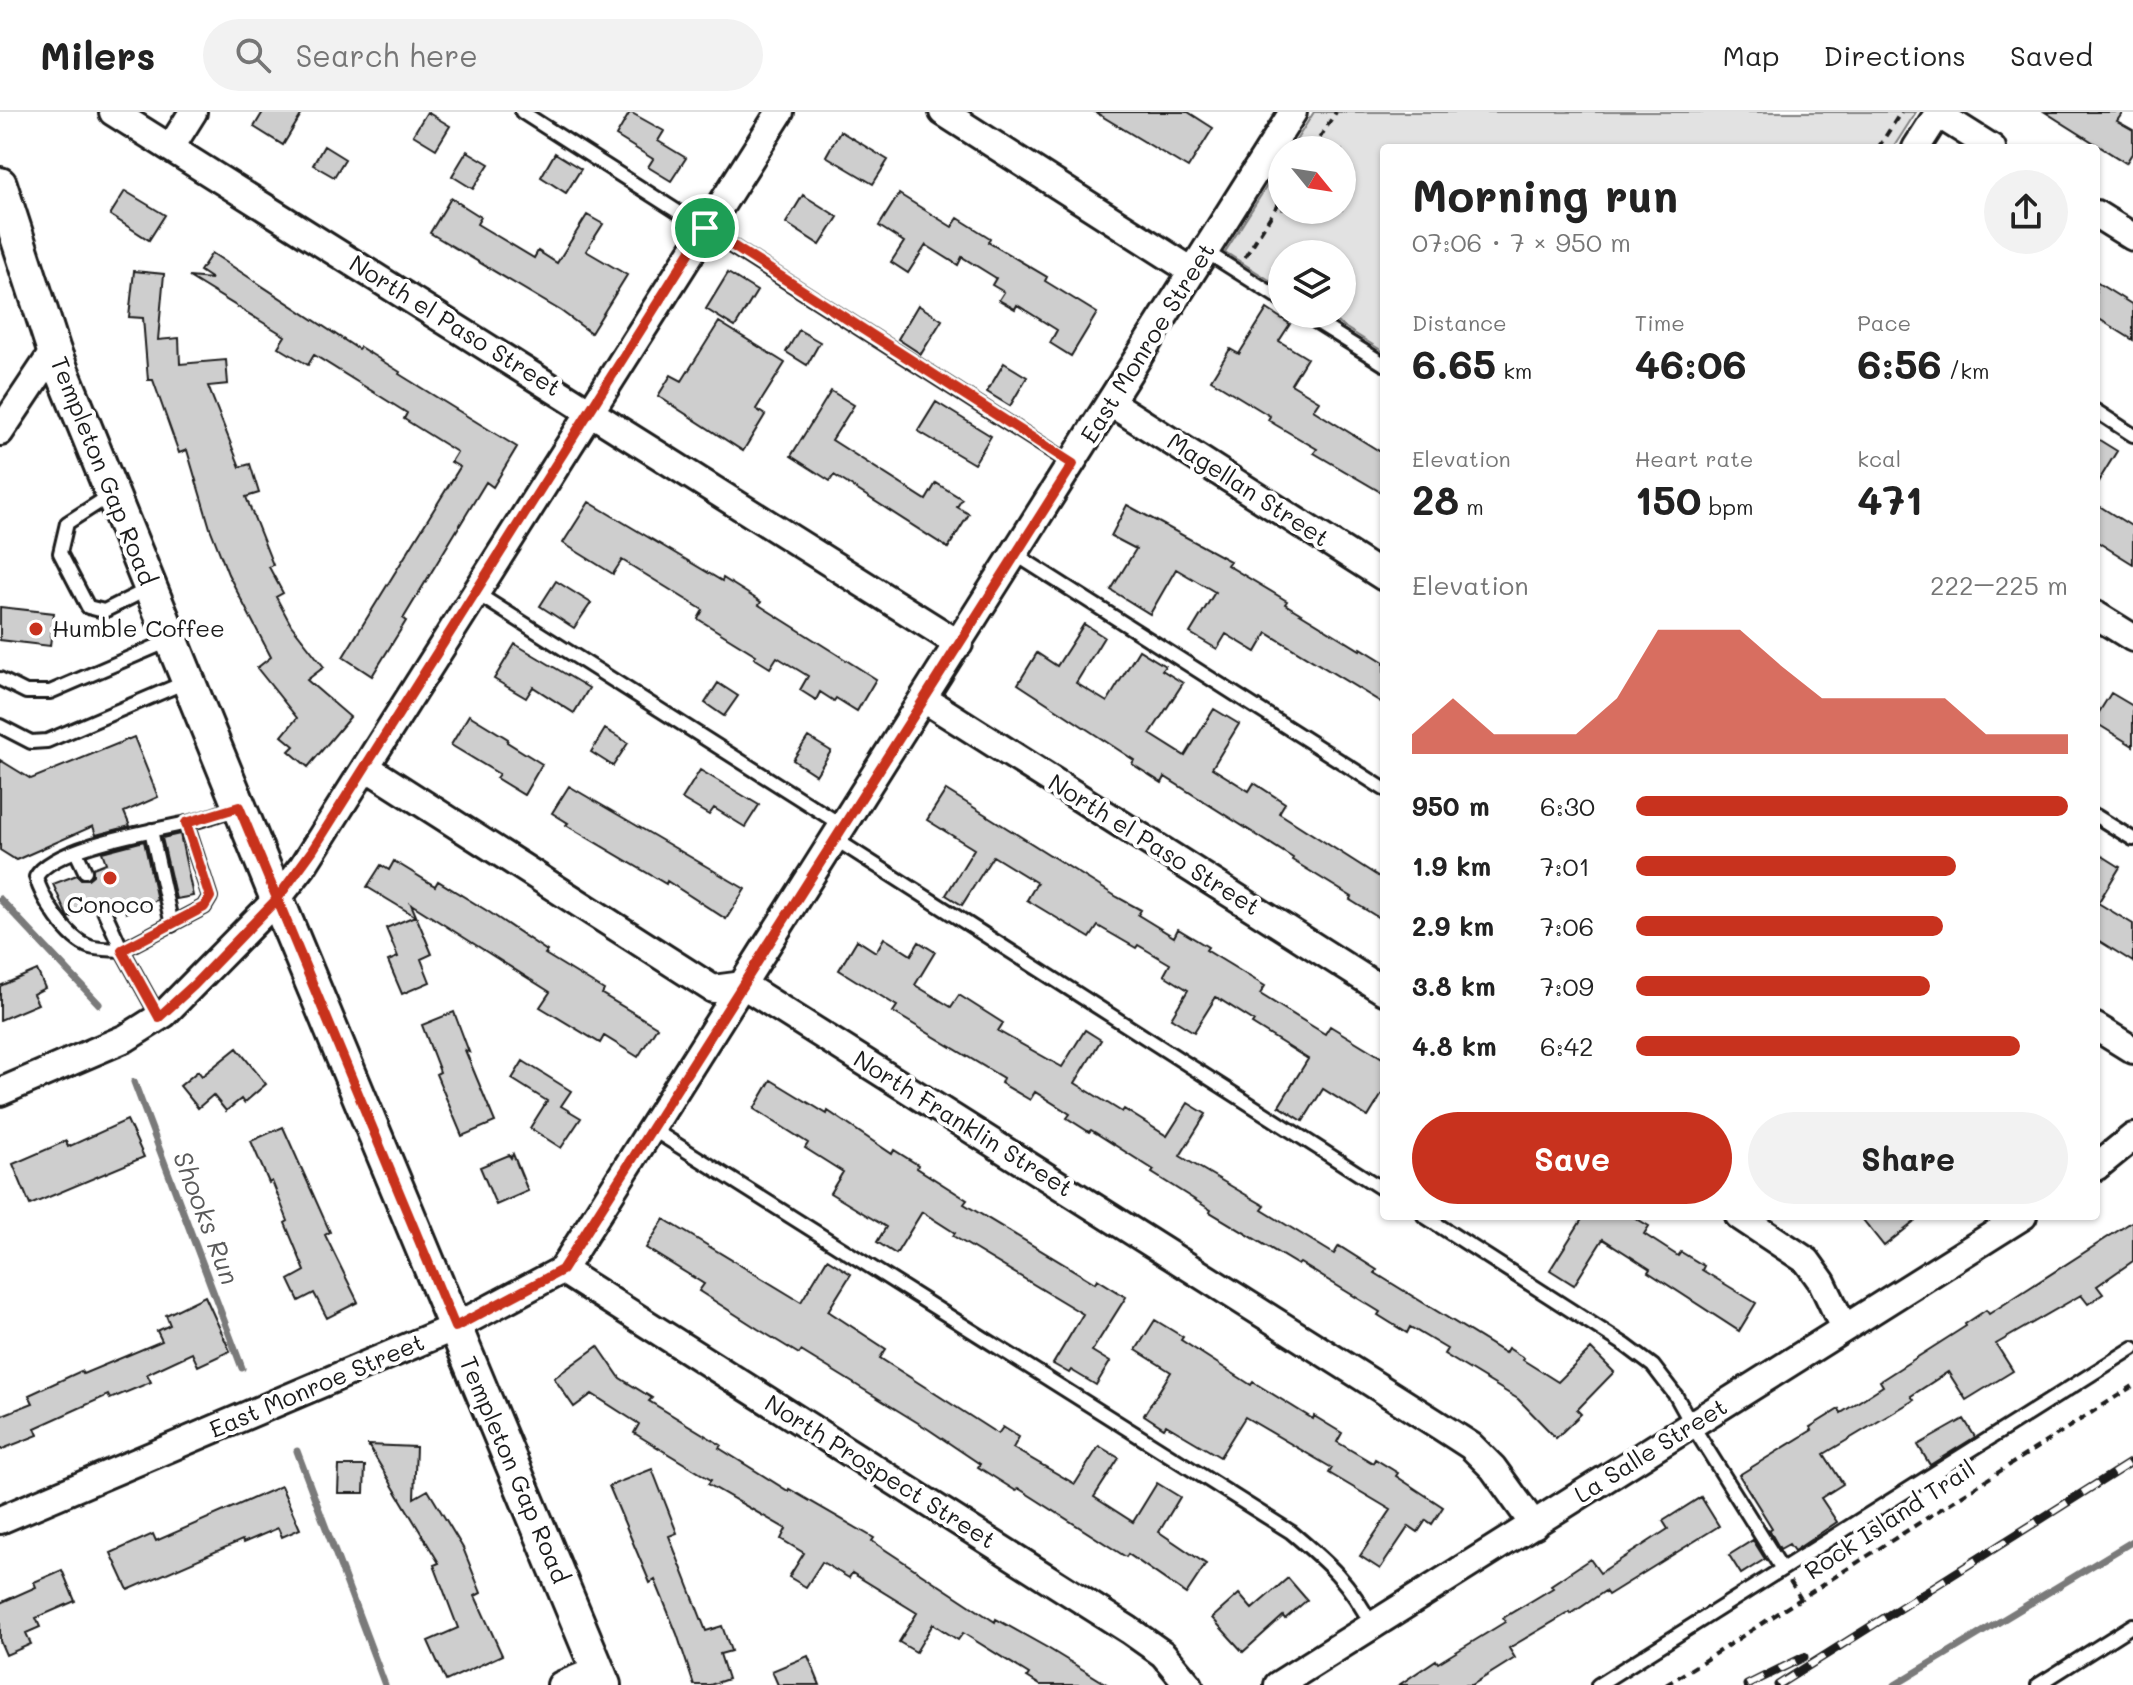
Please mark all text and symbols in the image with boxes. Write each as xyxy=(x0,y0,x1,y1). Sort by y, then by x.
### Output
search box xyxy=(203,19,763,91)
text: Milers xyxy=(40,30,155,80)
icon: search xyxy=(231,33,275,77)
text: Search here xyxy=(295,35,478,75)
text: Map xyxy=(1723,37,1780,73)
text: Directions xyxy=(1824,37,1966,73)
text: Saved xyxy=(2010,37,2093,73)
north arrow xyxy=(1268,136,1356,224)
map controls xyxy=(1268,136,1356,328)
text: Morning run xyxy=(1412,166,1678,223)
button: share xyxy=(1984,170,2068,254)
pin xyxy=(671,194,739,262)
icon: arrive xyxy=(683,206,727,250)
text: 07:06 · 7 × 950 m xyxy=(1412,225,1631,259)
street label: East Monroe Street xyxy=(1073,236,1221,448)
button: layers xyxy=(1268,240,1356,328)
street label: North el Paso Street xyxy=(344,247,567,403)
text: Distance xyxy=(1412,308,1507,337)
text: Time xyxy=(1635,308,1685,337)
text: Pace xyxy=(1857,308,1911,337)
text: 6.65 xyxy=(1412,337,1496,389)
text: 46:06 xyxy=(1635,337,1747,389)
text: 6:56 xyxy=(1857,337,1942,389)
street label: Templeton Gap Road xyxy=(44,352,164,589)
text: km xyxy=(1496,356,1532,385)
text: /km xyxy=(1942,356,1990,385)
street label: Magellan Street xyxy=(1162,425,1336,553)
text: Elevation xyxy=(1412,444,1511,473)
text: Heart rate xyxy=(1635,444,1753,473)
text: kcal xyxy=(1857,444,1901,473)
text: 28 xyxy=(1412,473,1459,525)
text: 150 xyxy=(1635,473,1701,525)
text: 471 xyxy=(1857,473,1923,525)
text: m xyxy=(1459,492,1484,521)
text: bpm xyxy=(1701,492,1754,521)
text: Elevation xyxy=(1412,568,1529,602)
text: 222–225 m xyxy=(1930,568,2068,602)
place label: Humble Coffee xyxy=(52,612,225,643)
marker: Humble Coffee xyxy=(27,620,45,638)
street label: North el Paso Street xyxy=(1043,766,1266,922)
text: 950 m xyxy=(1412,789,1490,823)
text: 6:30 xyxy=(1540,789,1595,823)
text: 1.9 km xyxy=(1412,849,1491,883)
text: 7:01 xyxy=(1540,849,1590,883)
marker: Conoco xyxy=(101,869,119,887)
place label: Conoco xyxy=(66,888,154,919)
text: 2.9 km xyxy=(1412,909,1494,943)
text: 7:06 xyxy=(1540,909,1594,943)
text: 3.8 km xyxy=(1412,969,1496,1003)
text: 7:09 xyxy=(1540,969,1594,1003)
text: 4.8 km xyxy=(1412,1029,1497,1063)
text: 6:42 xyxy=(1540,1029,1594,1063)
street label: North Franklin Street xyxy=(848,1043,1079,1203)
button: Save xyxy=(1412,1112,1732,1204)
button: Share xyxy=(1748,1112,2068,1204)
water label: Shooks Run xyxy=(166,1146,248,1289)
street label: East Monroe Street xyxy=(204,1325,429,1444)
street label: Templeton Gap Road xyxy=(453,1351,577,1588)
street label: North Prospect Street xyxy=(759,1387,1002,1555)
street label: La Salle Street xyxy=(1568,1390,1732,1509)
street label: Rock Island Trail xyxy=(1798,1452,1980,1585)

